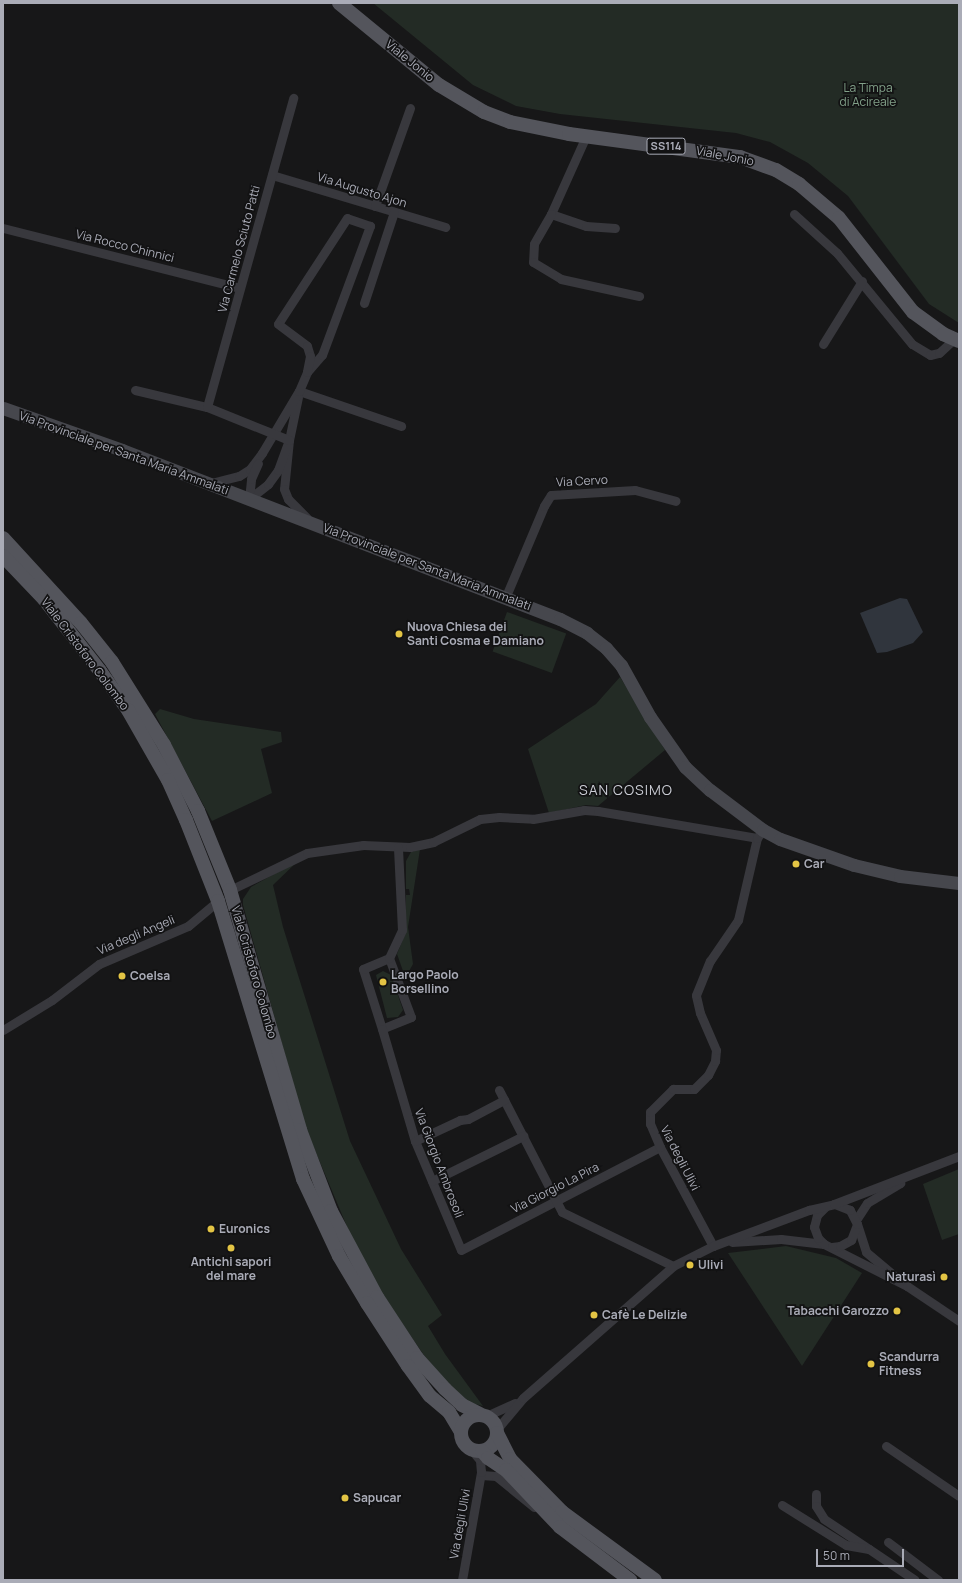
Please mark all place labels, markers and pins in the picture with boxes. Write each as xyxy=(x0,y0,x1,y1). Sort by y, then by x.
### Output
place label: Nuova Chiesa dei Santi Cosma e Damiano xyxy=(407,620,544,648)
marker: Nuova Chiesa dei Santi Cosma e Damiano xyxy=(394,629,404,639)
place label: Car xyxy=(804,857,825,871)
marker: Car xyxy=(791,859,801,869)
place label: Largo Paolo Borsellino xyxy=(391,968,459,996)
place label: Coelsa xyxy=(130,969,170,983)
marker: Coelsa xyxy=(117,971,127,981)
marker: Largo Paolo Borsellino xyxy=(378,977,388,987)
place label: Euronics xyxy=(219,1222,270,1236)
marker: Euronics xyxy=(206,1224,216,1234)
marker: Antichi sapori del mare xyxy=(226,1243,236,1253)
place label: Antichi sapori del mare xyxy=(191,1255,271,1283)
place label: Ulivi xyxy=(698,1258,723,1272)
marker: Ulivi xyxy=(685,1260,695,1270)
place label: Naturasì xyxy=(886,1270,936,1284)
marker: Naturasì xyxy=(939,1272,949,1282)
place label: Tabacchi Garozzo xyxy=(787,1304,889,1318)
marker: Tabacchi Garozzo xyxy=(892,1306,902,1316)
place label: Cafè Le Delizie xyxy=(602,1308,687,1322)
marker: Cafè Le Delizie xyxy=(589,1310,599,1320)
place label: Scandurra Fitness xyxy=(879,1350,939,1378)
marker: Scandurra Fitness xyxy=(866,1359,876,1369)
place label: Sapucar xyxy=(353,1491,401,1505)
marker: Sapucar xyxy=(340,1493,350,1503)

